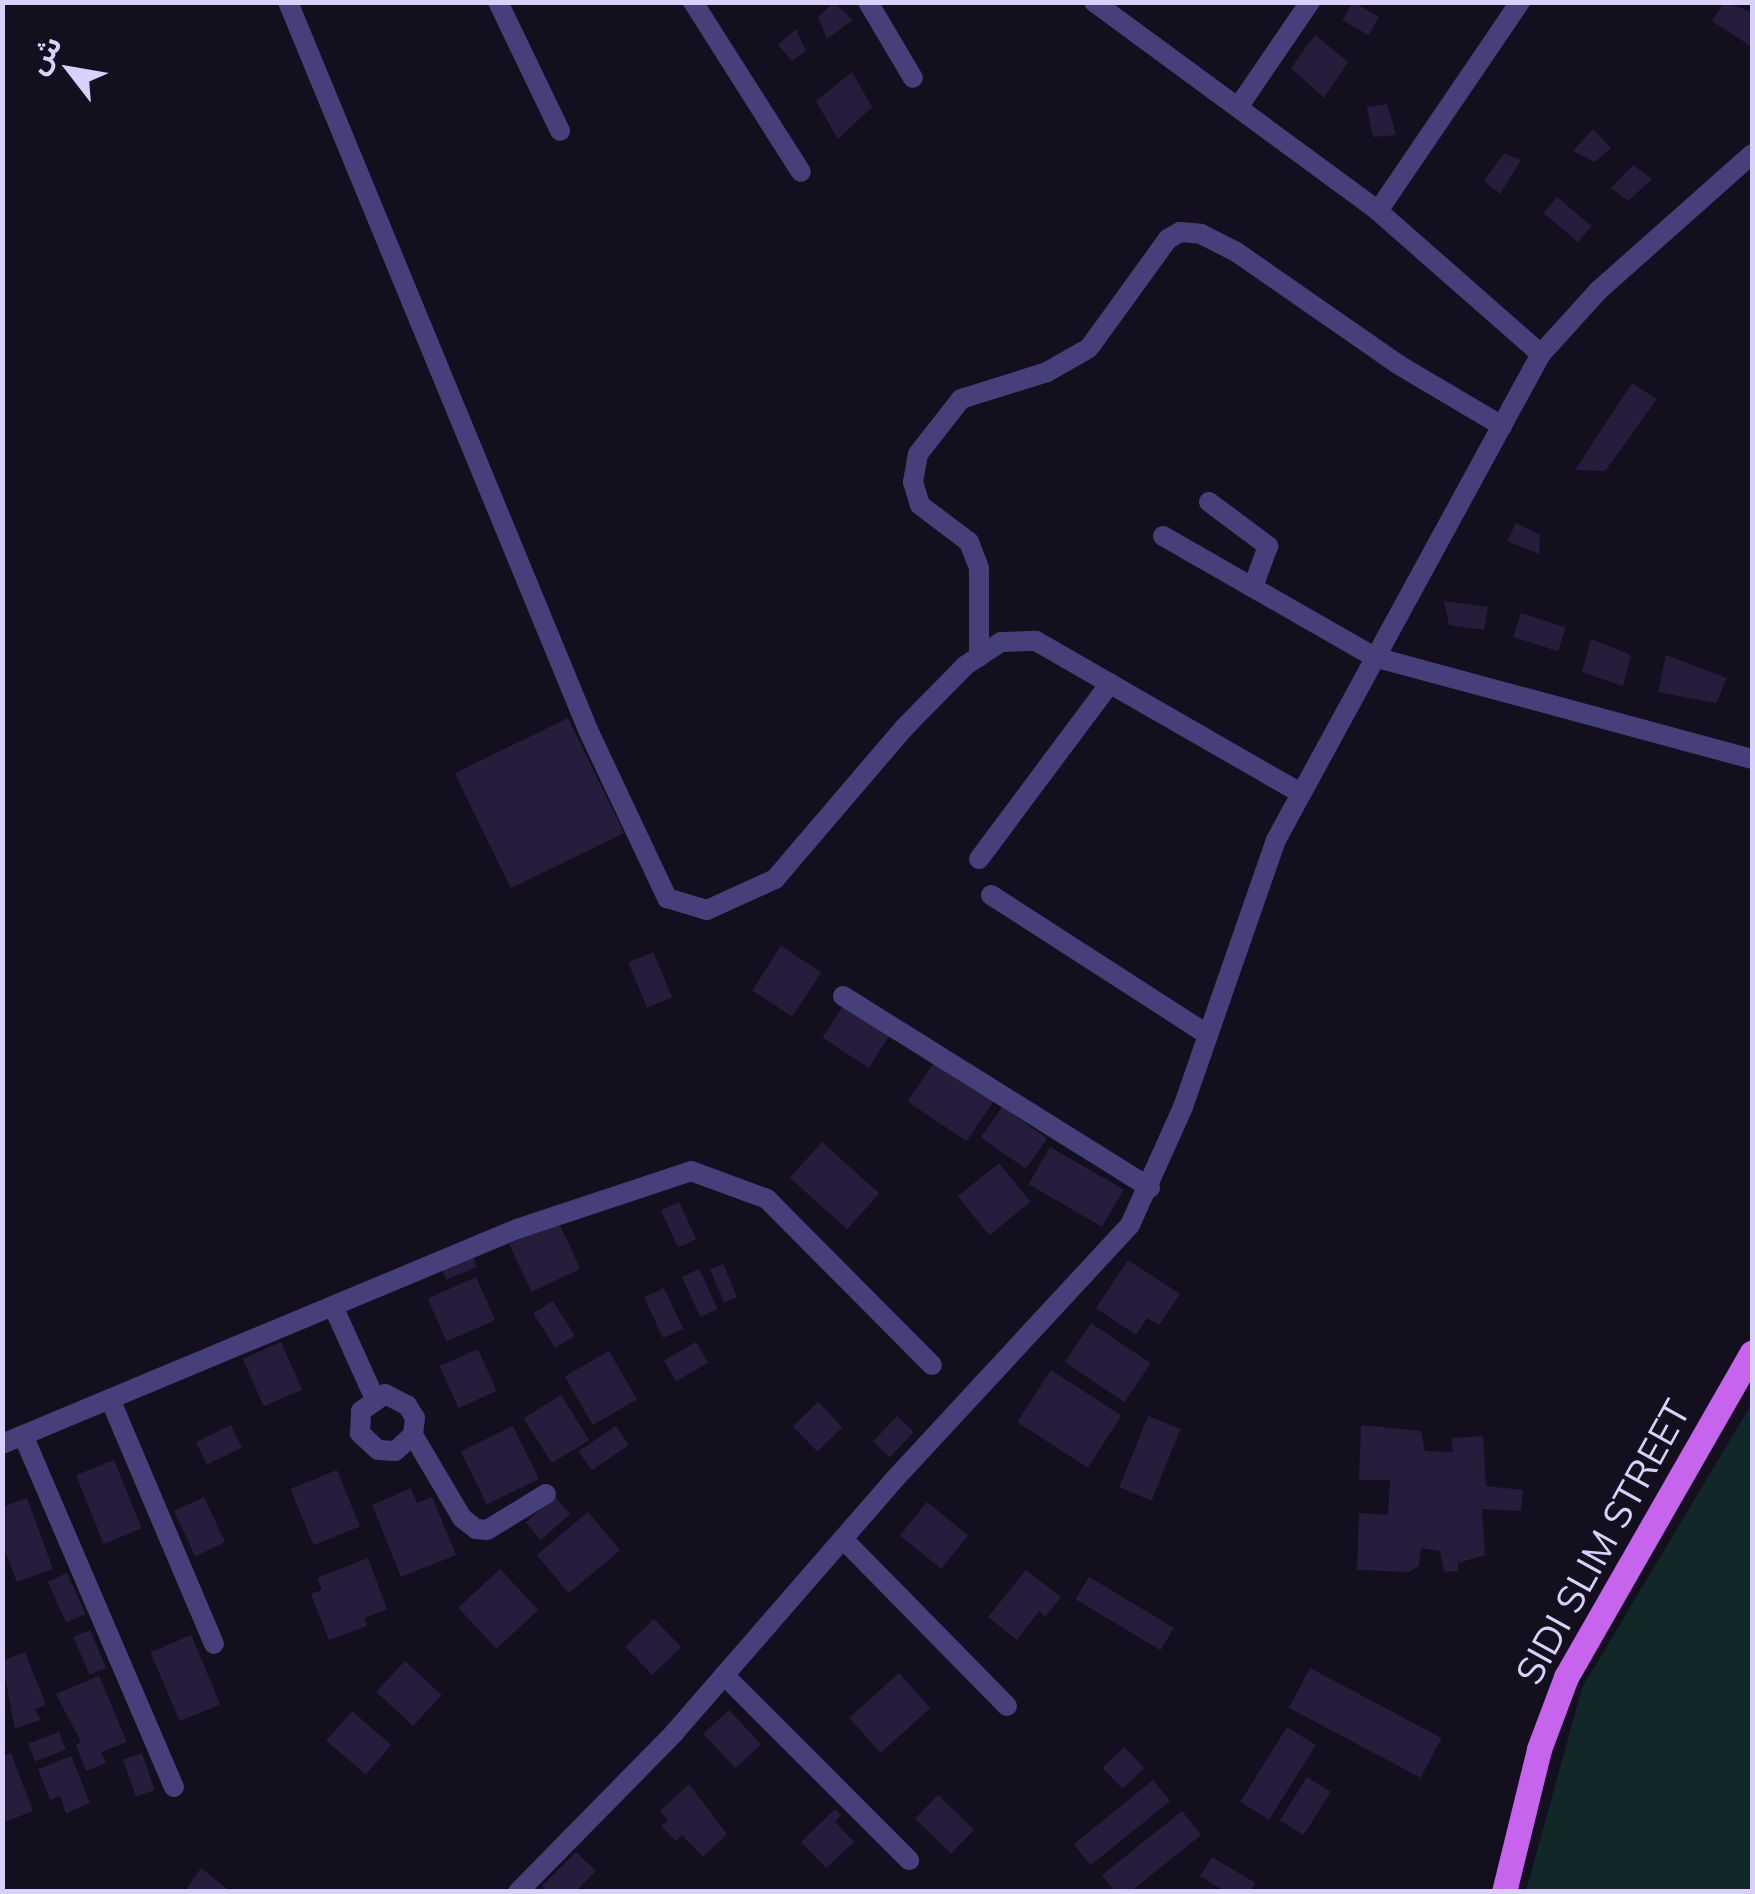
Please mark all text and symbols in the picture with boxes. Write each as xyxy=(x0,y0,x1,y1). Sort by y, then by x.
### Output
north arrow xyxy=(20,20,120,120)
text: ش xyxy=(19,29,69,80)
street label: SIDI SLIM STREET xyxy=(1506,1392,1700,1692)

